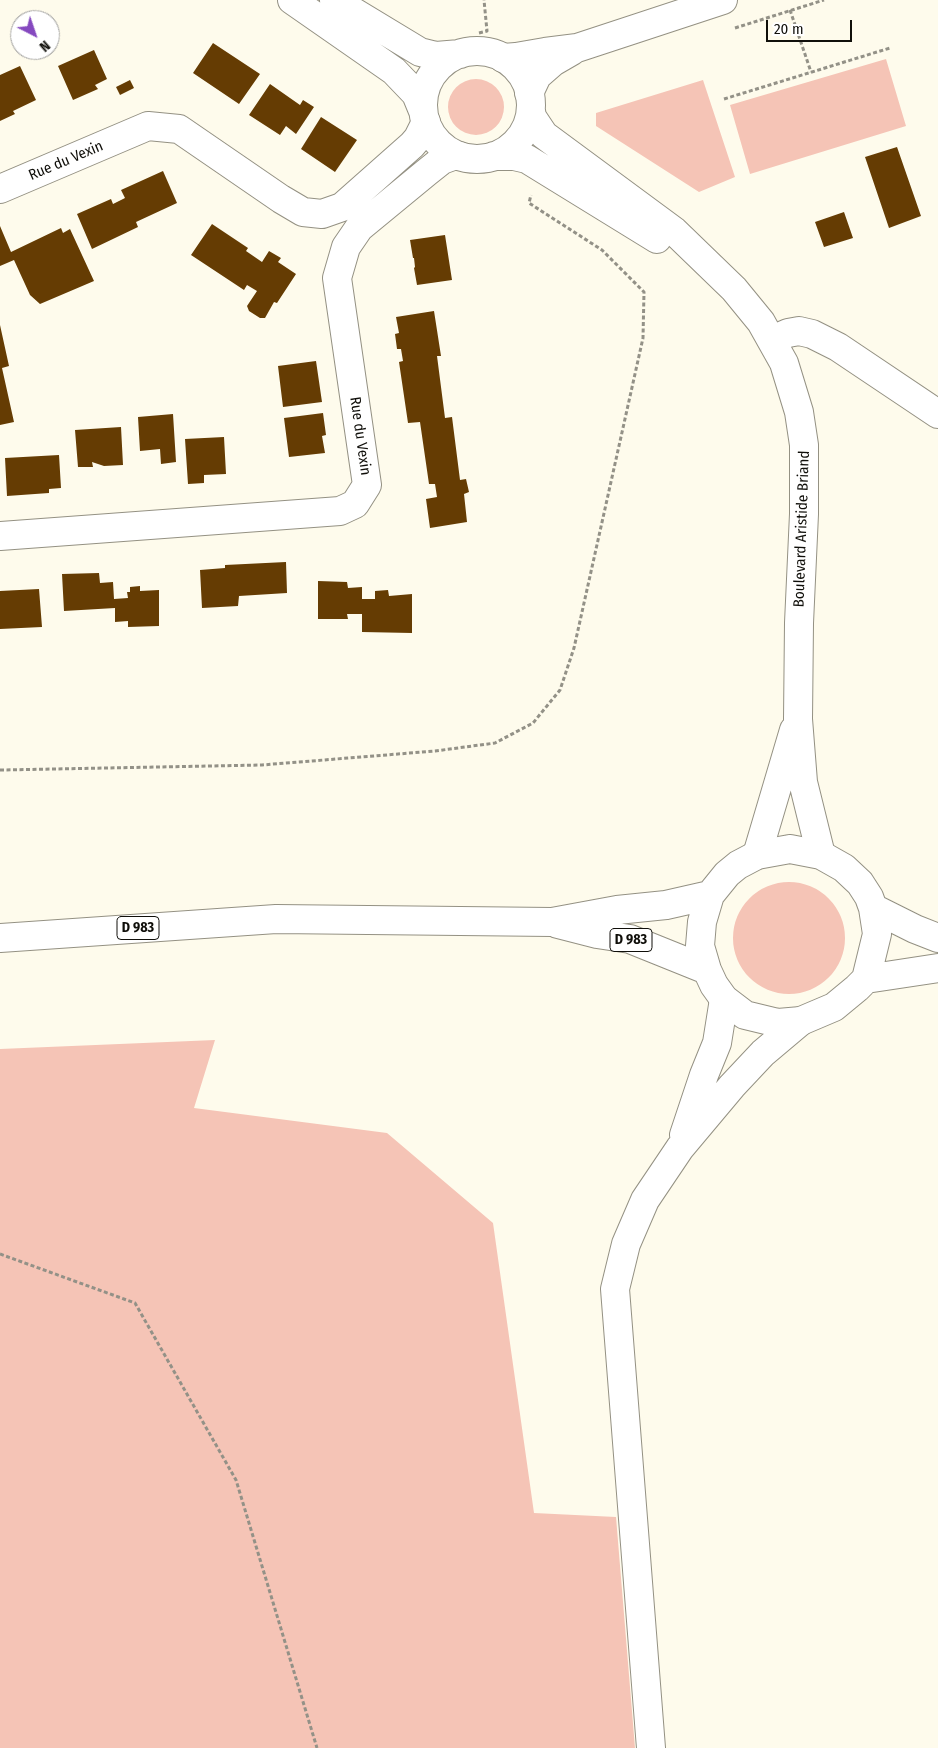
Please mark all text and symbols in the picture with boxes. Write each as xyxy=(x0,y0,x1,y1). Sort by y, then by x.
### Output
north arrow xyxy=(10,10,60,60)
scale bar xyxy=(768,10,854,42)
text: 20 m xyxy=(774,20,804,38)
text: N xyxy=(36,37,53,55)
street label: Rue du Vexin xyxy=(26,137,106,185)
street label: Rue du Vexin xyxy=(346,396,374,476)
street label: Boulevard Aristide Briand xyxy=(790,450,814,608)
road number: D 983 xyxy=(117,916,159,940)
road number: D 983 xyxy=(610,928,652,952)

